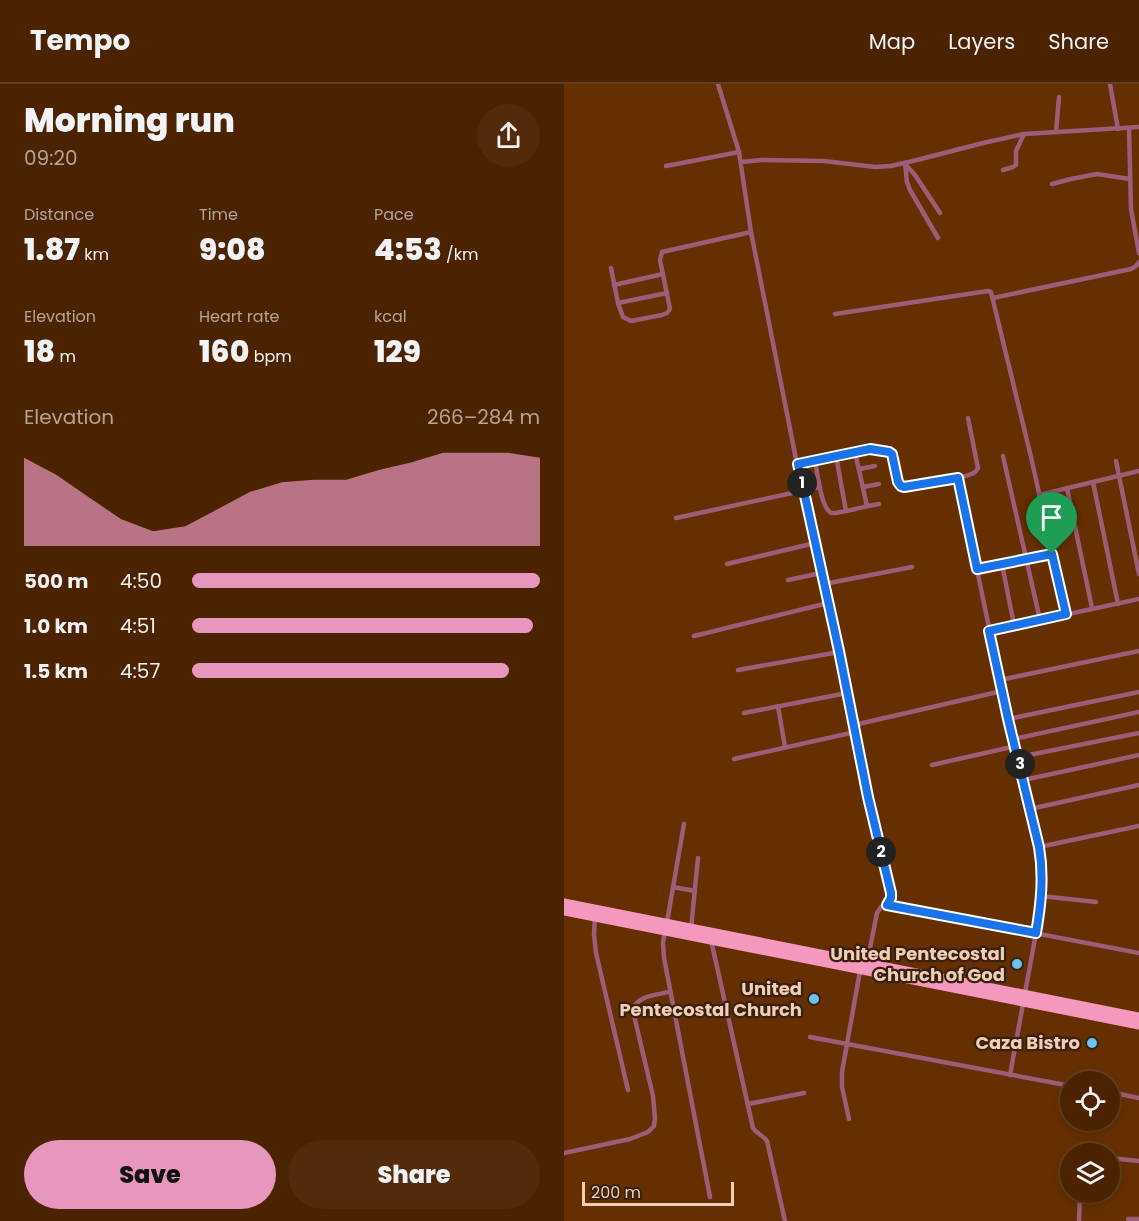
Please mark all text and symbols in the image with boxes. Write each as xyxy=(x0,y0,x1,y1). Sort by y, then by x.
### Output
text: Tempo xyxy=(30,21,130,60)
text: Map xyxy=(869,27,915,56)
text: Layers xyxy=(948,27,1015,56)
text: Share xyxy=(1048,27,1109,56)
text: Morning run xyxy=(24,97,235,144)
button: share xyxy=(477,104,540,167)
text: 09:20 xyxy=(24,144,77,172)
text: Distance xyxy=(24,203,94,226)
text: Time xyxy=(199,203,238,226)
text: Pace xyxy=(374,203,414,226)
text: 1.87 xyxy=(24,228,80,271)
text: 9:08 xyxy=(199,228,266,271)
text: 4:53 xyxy=(374,228,442,271)
text: km xyxy=(80,243,109,266)
text: /km xyxy=(442,243,478,266)
text: Elevation xyxy=(24,305,96,328)
text: Heart rate xyxy=(199,305,279,328)
text: kcal xyxy=(374,305,407,328)
text: 18 xyxy=(24,330,55,373)
text: 160 xyxy=(199,330,249,373)
text: 129 xyxy=(374,330,421,373)
text: m xyxy=(55,345,76,368)
text: bpm xyxy=(249,345,292,368)
text: Elevation xyxy=(24,403,114,431)
text: 266–284 m xyxy=(427,403,540,431)
pin: 1 xyxy=(787,468,817,498)
text: 1 xyxy=(799,471,805,494)
pin xyxy=(1026,492,1077,554)
icon: arrive xyxy=(1035,501,1068,534)
text: 500 m xyxy=(24,567,89,595)
text: 4:50 xyxy=(120,567,162,595)
text: 1.0 km xyxy=(24,612,88,640)
text: 4:51 xyxy=(120,612,156,640)
text: 1.5 km xyxy=(24,657,88,685)
text: 4:57 xyxy=(120,657,160,685)
pin: 3 xyxy=(1005,749,1035,779)
text: 3 xyxy=(1015,752,1025,775)
pin: 2 xyxy=(866,837,896,867)
text: 2 xyxy=(876,840,886,863)
place label: United Pentecostal Church of God xyxy=(830,941,1005,987)
marker: United Pentecostal Church of God xyxy=(1010,957,1024,971)
place label: United Pentecostal Church xyxy=(619,976,802,1022)
marker: United Pentecostal Church xyxy=(807,992,821,1006)
place label: Caza Bistro xyxy=(975,1030,1080,1055)
marker: Caza Bistro xyxy=(1085,1036,1099,1050)
map controls xyxy=(1060,1071,1120,1203)
button: locate xyxy=(1060,1071,1120,1131)
button: Save xyxy=(24,1140,276,1209)
button: Share xyxy=(288,1140,540,1209)
button: layers xyxy=(1060,1143,1120,1203)
scale bar xyxy=(582,1179,734,1206)
text: 200 m xyxy=(591,1181,641,1204)

